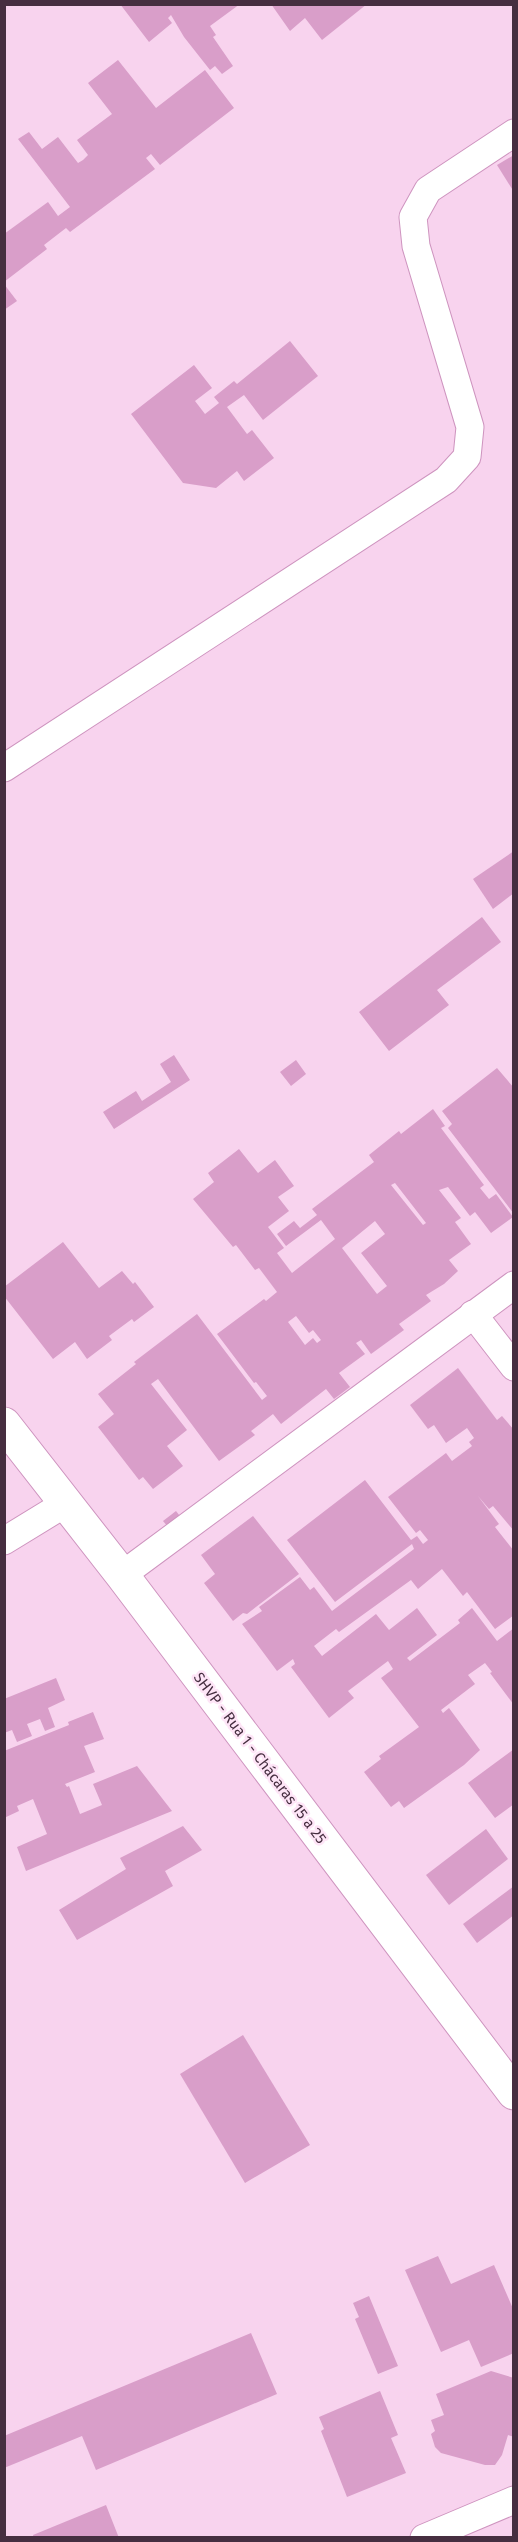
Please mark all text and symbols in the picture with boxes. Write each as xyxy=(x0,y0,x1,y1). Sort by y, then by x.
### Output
street label: SHVP - Rua 1 - Chácaras 15 a 25 xyxy=(190,1669,330,1847)

